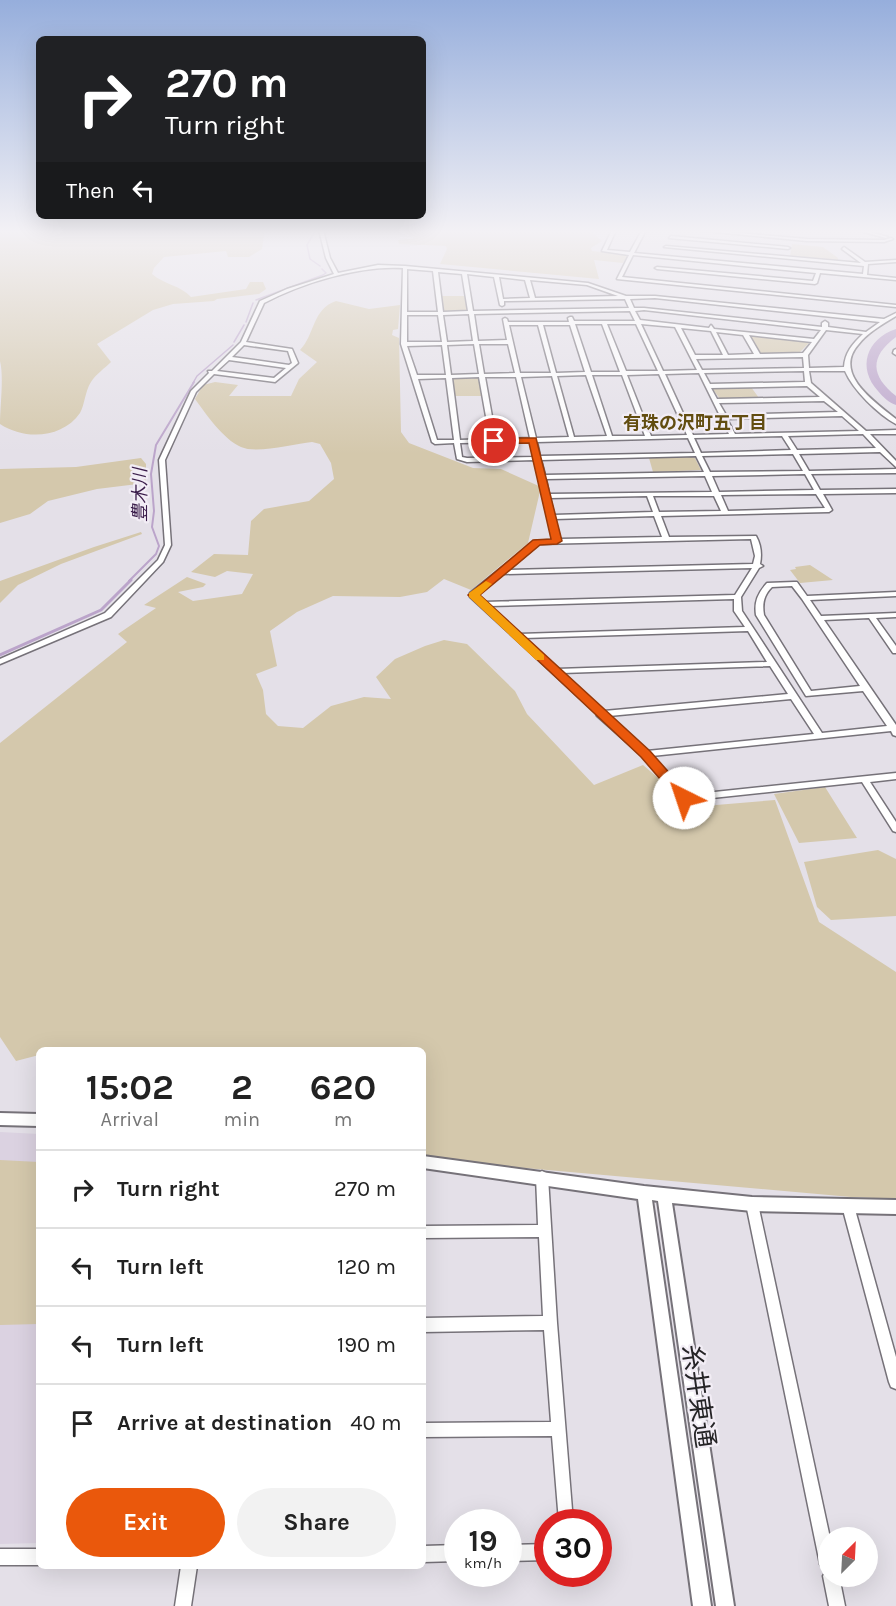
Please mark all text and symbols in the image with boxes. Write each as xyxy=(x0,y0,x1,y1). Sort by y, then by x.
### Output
text: 270 m xyxy=(165,58,288,108)
icon: right xyxy=(66,60,144,138)
text: Turn right xyxy=(165,109,285,141)
icon: left xyxy=(127,174,160,207)
text: Then xyxy=(66,178,115,204)
district label: 有珠の沢町五丁目 xyxy=(623,412,767,434)
pin xyxy=(468,415,519,466)
icon: arrive xyxy=(477,424,510,457)
water label: 豊木川 xyxy=(129,466,151,522)
position arrow xyxy=(652,766,716,830)
text: 15:02 xyxy=(86,1066,174,1108)
text: 2 xyxy=(231,1066,253,1108)
text: 620 xyxy=(310,1066,376,1108)
text: Arrival xyxy=(100,1108,159,1131)
text: min xyxy=(223,1108,260,1131)
text: m xyxy=(334,1108,352,1131)
icon: right xyxy=(66,1173,99,1206)
text: Turn right xyxy=(117,1176,220,1202)
text: 270 m xyxy=(334,1176,396,1202)
icon: left xyxy=(66,1251,99,1284)
text: Turn left xyxy=(117,1254,204,1280)
text: 120 m xyxy=(337,1254,396,1280)
icon: left xyxy=(66,1329,99,1362)
text: Turn left xyxy=(117,1332,204,1358)
text: 190 m xyxy=(337,1332,396,1358)
street label: 糸井東通 xyxy=(676,1342,721,1450)
icon: arrive xyxy=(66,1407,99,1440)
text: Arrive at destination xyxy=(117,1410,332,1436)
text: 40 m xyxy=(350,1410,401,1436)
button: Exit xyxy=(66,1488,225,1557)
button: Share xyxy=(237,1488,396,1557)
speed limit sign: 30 xyxy=(534,1509,612,1587)
text: 19 xyxy=(468,1523,497,1559)
north arrow xyxy=(818,1527,878,1587)
map controls xyxy=(818,1527,878,1587)
text: km/h xyxy=(464,1554,502,1572)

